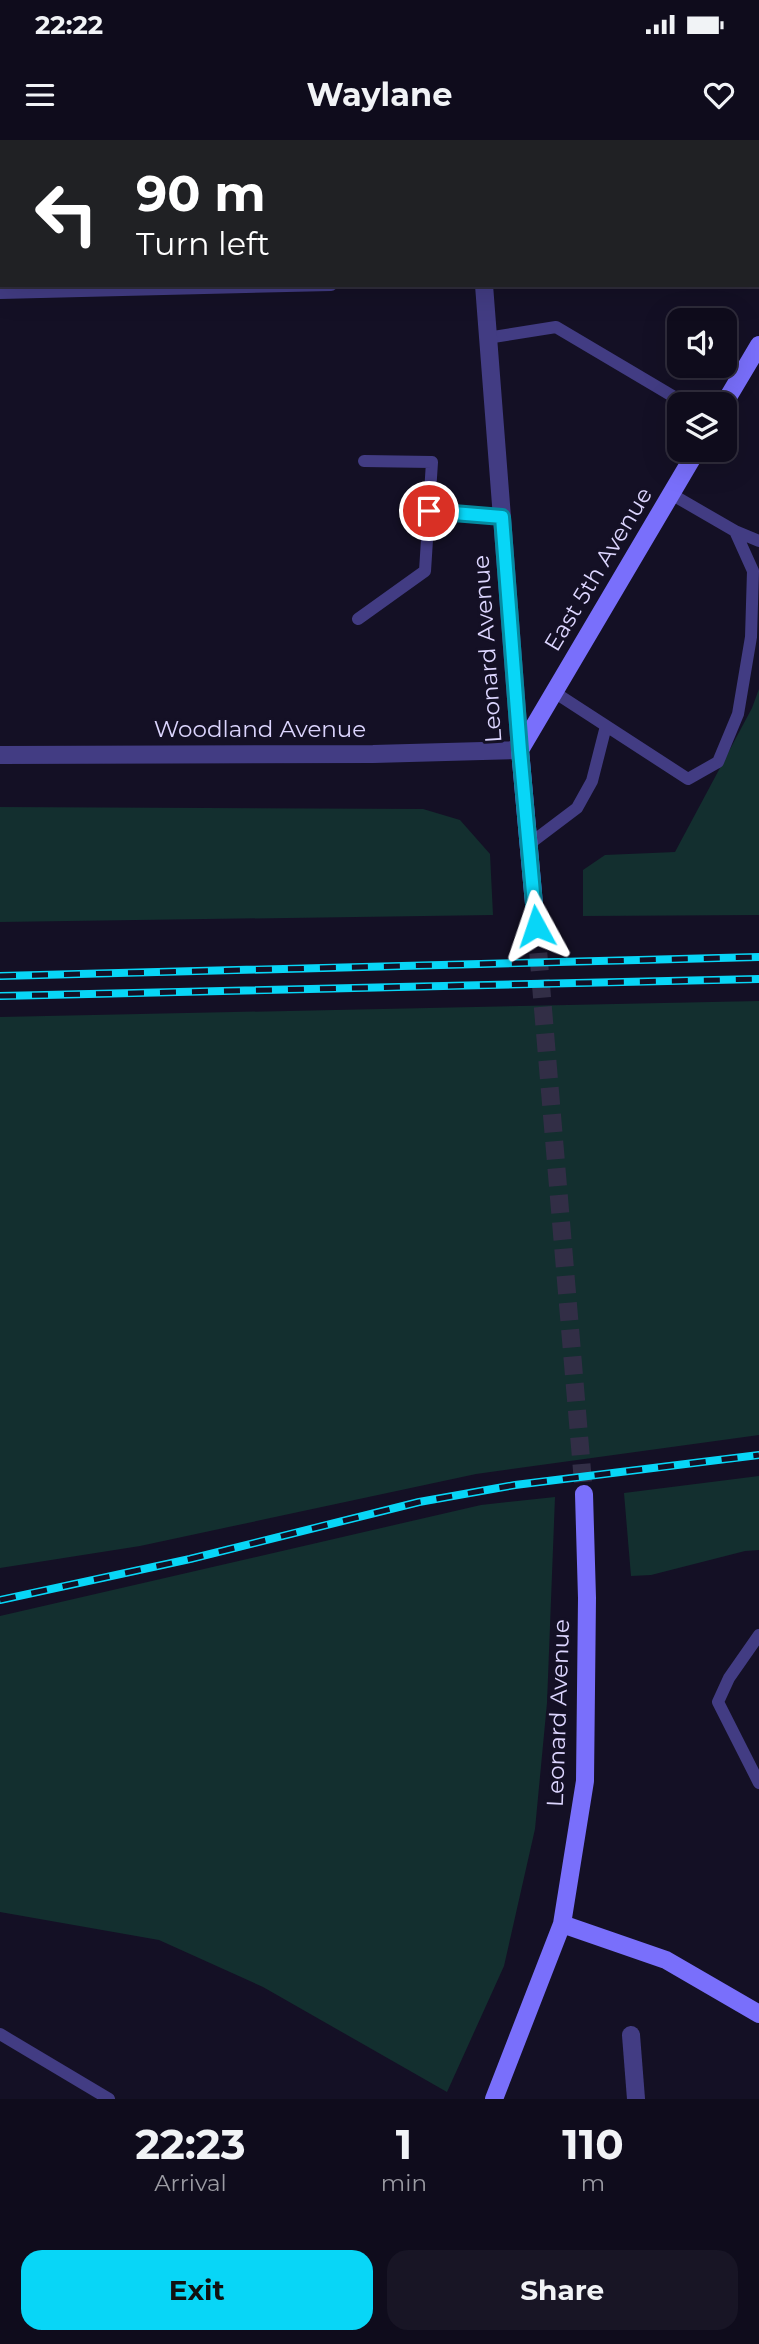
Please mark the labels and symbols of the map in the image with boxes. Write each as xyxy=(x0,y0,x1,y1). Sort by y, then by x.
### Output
pin xyxy=(399,481,459,541)
street label: East 5th Avenue xyxy=(538,482,658,656)
street label: Leonard Avenue xyxy=(466,554,508,744)
street label: Woodland Avenue xyxy=(154,715,366,743)
position arrow xyxy=(499,889,573,963)
street label: Leonard Avenue xyxy=(541,1618,575,1808)

